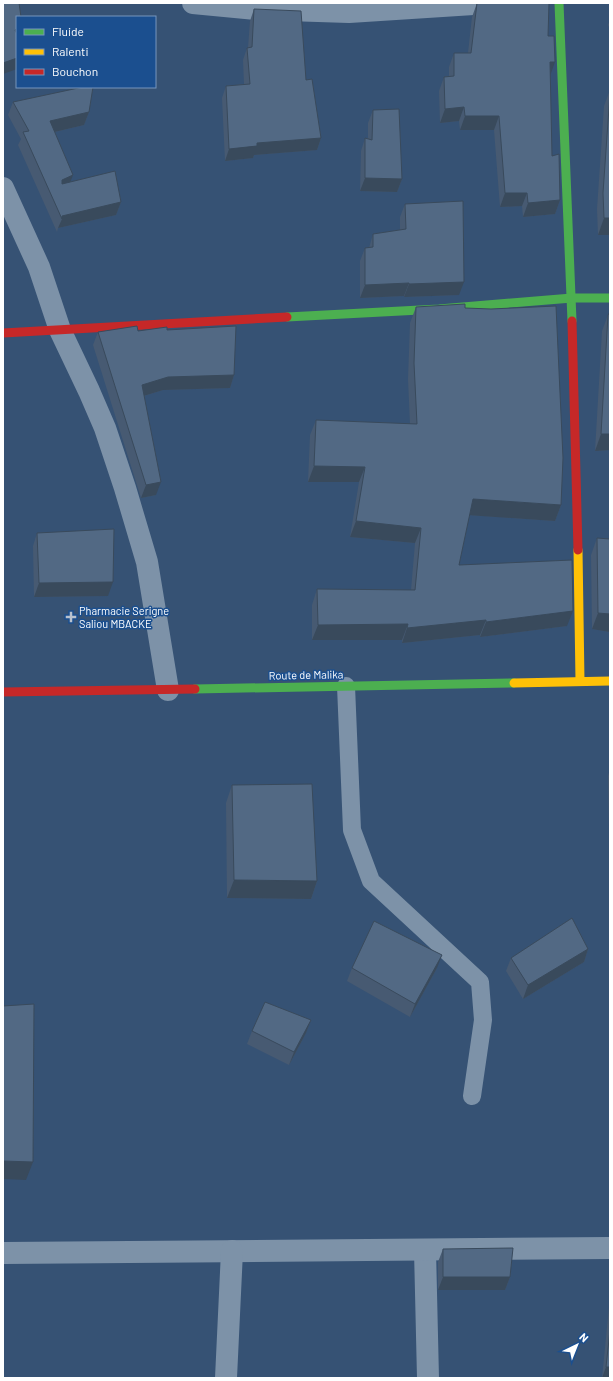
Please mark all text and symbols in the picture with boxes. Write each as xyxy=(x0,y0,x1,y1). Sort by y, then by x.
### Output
legend xyxy=(16,16,156,88)
text: Fluide xyxy=(52,24,84,38)
text: Ralenti xyxy=(52,44,89,58)
text: Bouchon xyxy=(52,64,98,78)
place label: Pharmacie Serigne Saliou MBACKE xyxy=(79,604,169,630)
marker: Pharmacie Serigne Saliou MBACKE xyxy=(66,612,76,622)
street label: Route de Malika xyxy=(269,667,343,682)
north arrow xyxy=(557,1325,597,1365)
text: N xyxy=(577,1330,591,1345)

